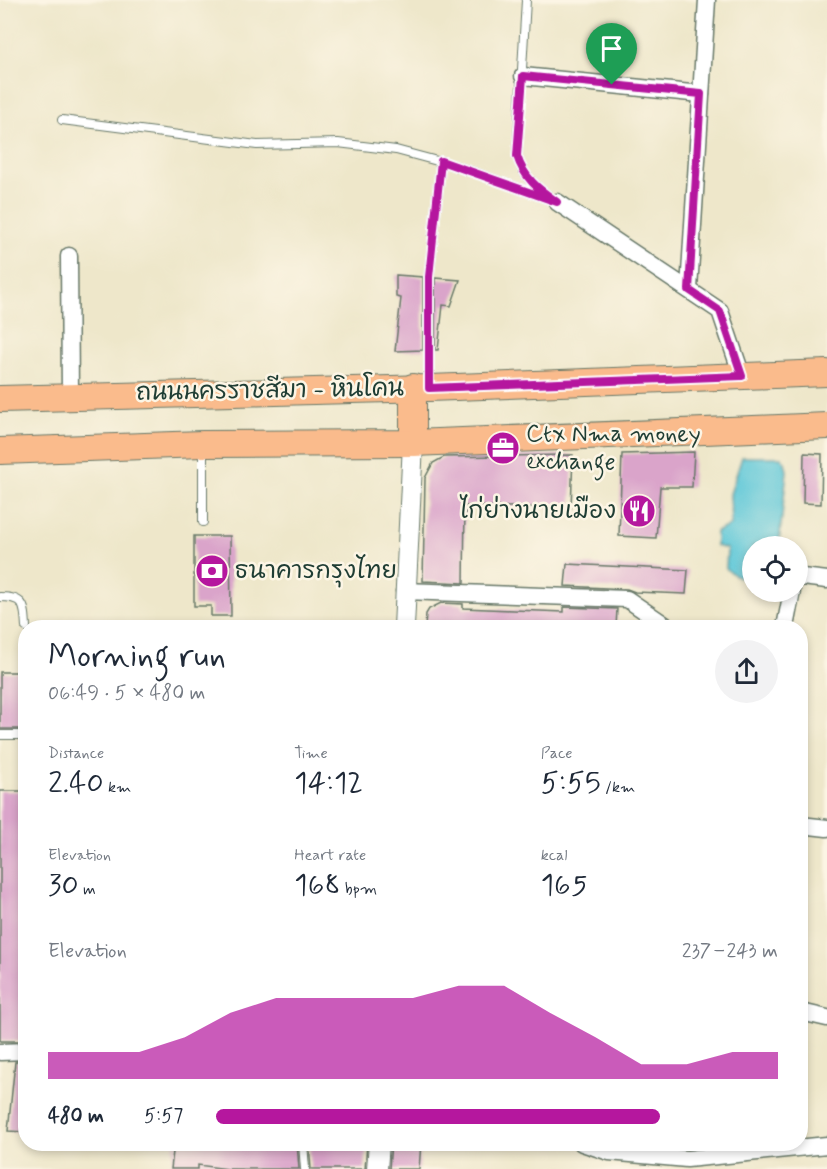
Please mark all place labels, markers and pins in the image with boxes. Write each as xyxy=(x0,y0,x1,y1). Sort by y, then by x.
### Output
pin xyxy=(586,23,637,85)
place label: Ctx Nma money exchange xyxy=(526,419,701,481)
office icon: Ctx Nma money exchange xyxy=(485,430,521,466)
restaurant icon: ไก่ย่างนายเมือง xyxy=(621,493,657,529)
place label: ไก่ย่างนายเมือง xyxy=(459,494,616,527)
bank icon: ธนาคารกรุงไทย xyxy=(194,553,230,589)
place label: ธนาคารกรุงไทย xyxy=(235,554,397,588)

